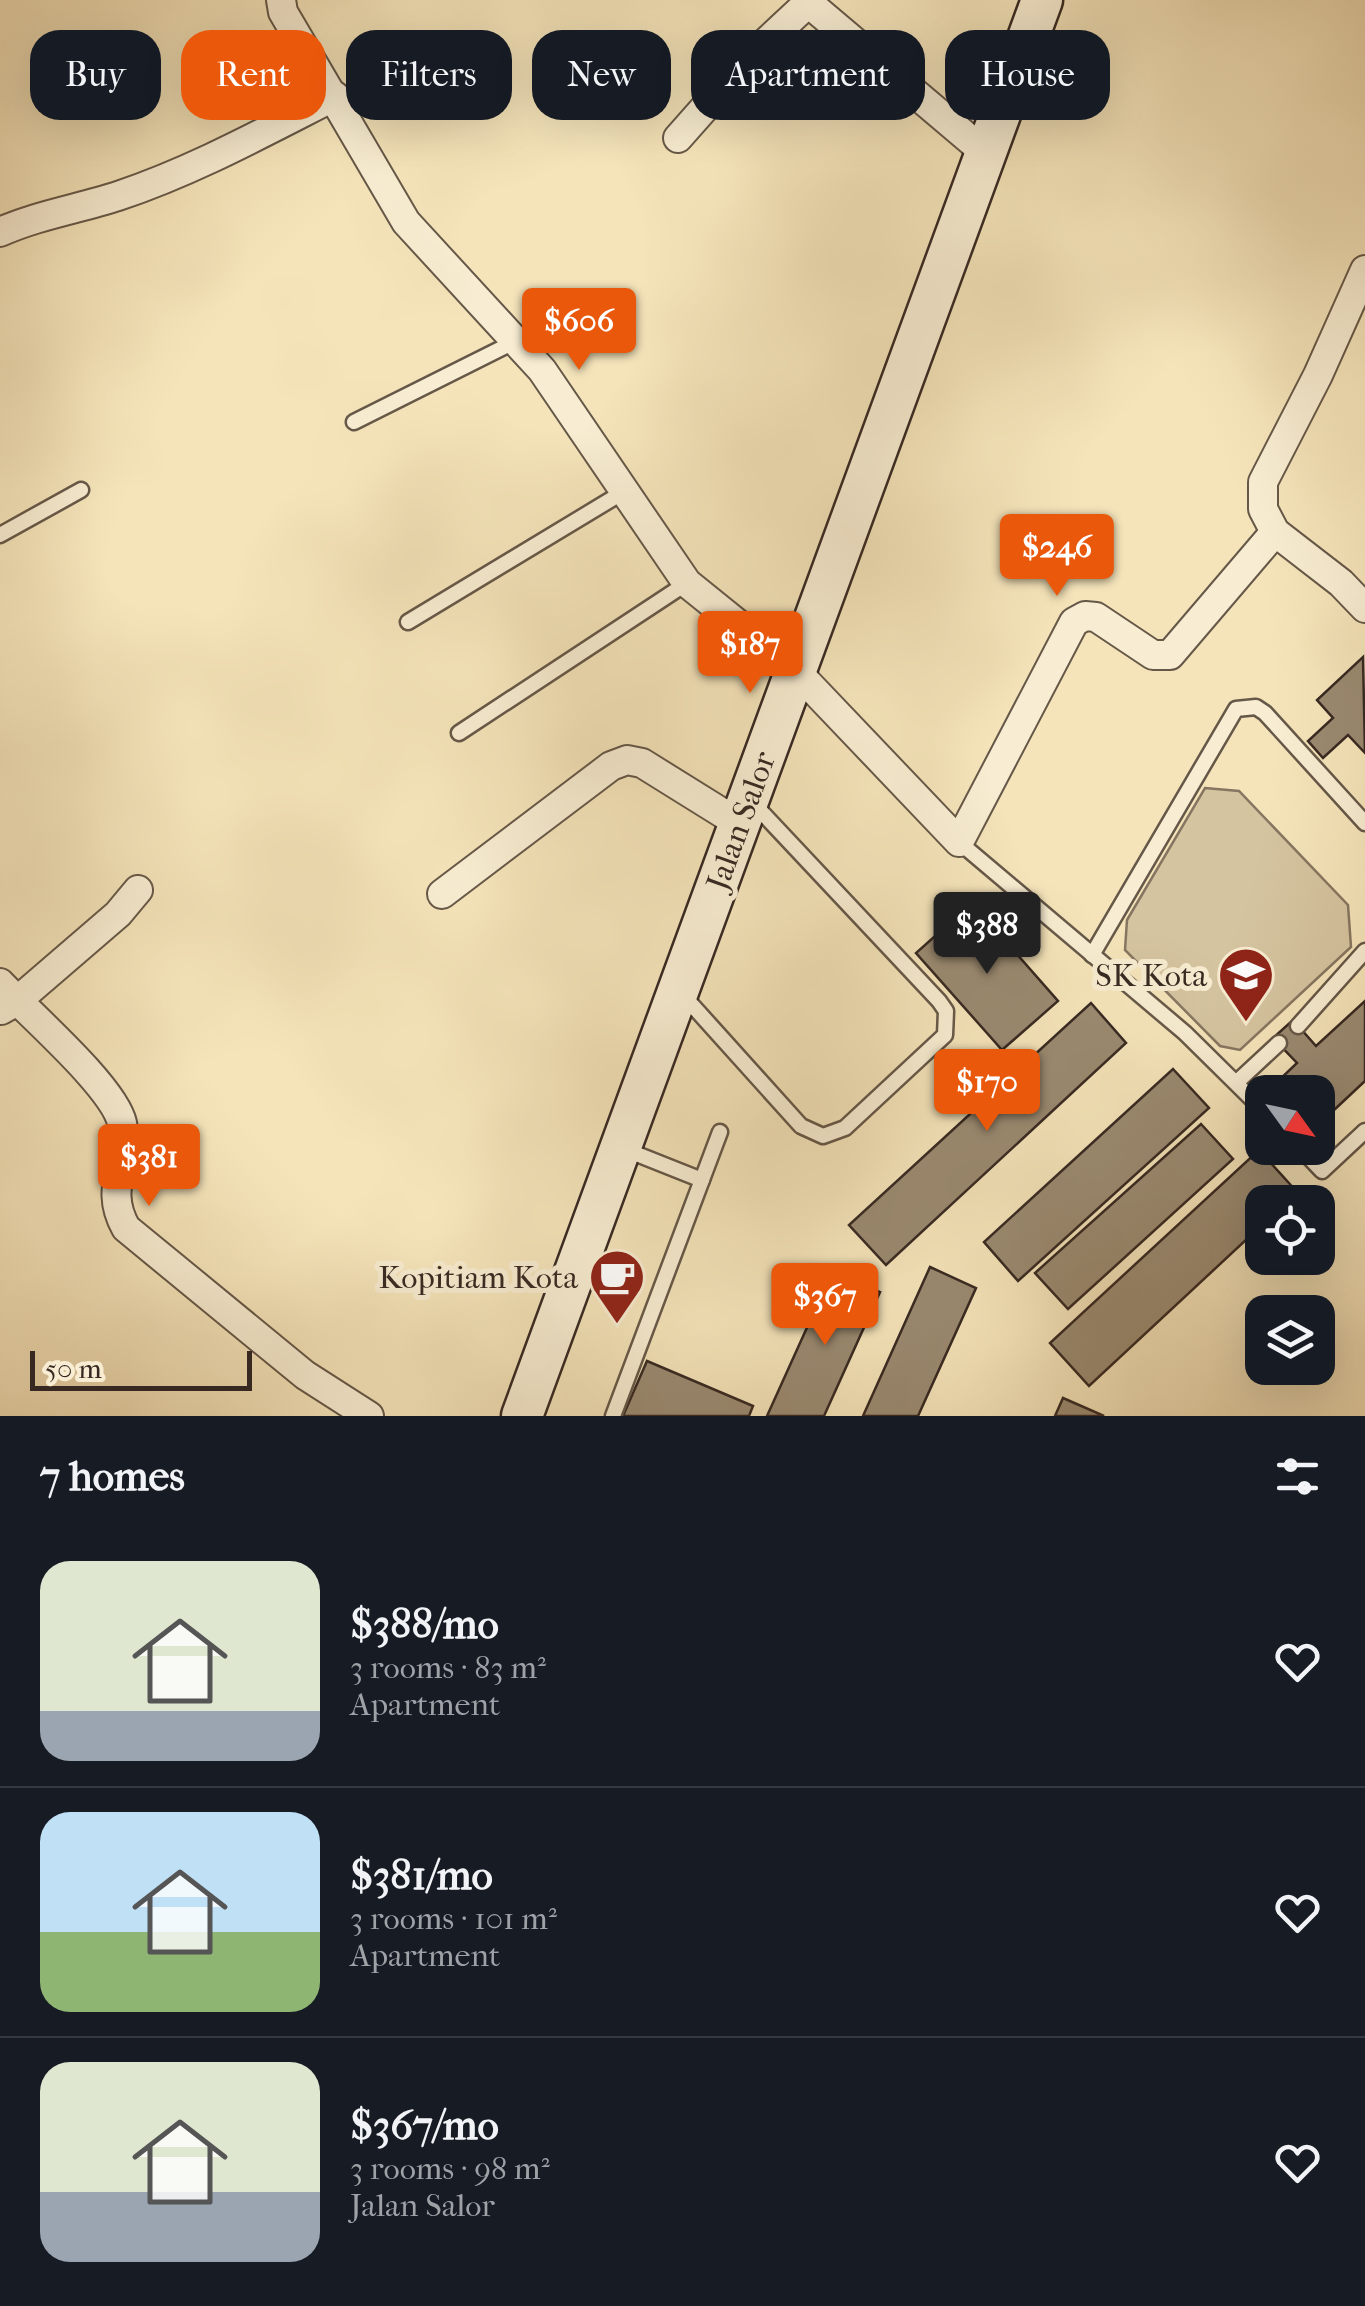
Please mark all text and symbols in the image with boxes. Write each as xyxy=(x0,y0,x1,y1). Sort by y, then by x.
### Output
chip: Buy xyxy=(30,30,161,120)
chip: Rent xyxy=(181,30,326,120)
chip: Filters xyxy=(346,30,512,120)
chip: New xyxy=(532,30,671,120)
chip: Apartment xyxy=(691,30,925,120)
chip: House xyxy=(945,30,1110,120)
pin: $606 xyxy=(520,288,638,373)
text: $606 xyxy=(544,302,614,339)
pin: $246 xyxy=(998,514,1116,599)
text: $246 xyxy=(1022,528,1092,565)
pin: $187 xyxy=(691,611,809,696)
text: $187 xyxy=(720,625,780,662)
street label: Jalan Salor xyxy=(698,746,783,898)
pin: $388 xyxy=(928,892,1046,977)
text: $388 xyxy=(956,906,1018,943)
school or university icon: SK Kota xyxy=(1216,945,1276,1024)
place label: SK Kota xyxy=(1095,957,1208,994)
pin: $170 xyxy=(928,1049,1046,1134)
text: $170 xyxy=(956,1063,1018,1100)
north arrow xyxy=(1245,1075,1335,1165)
map controls xyxy=(1245,1075,1335,1385)
pin: $381 xyxy=(90,1124,208,1209)
text: $381 xyxy=(120,1138,178,1175)
button: locate xyxy=(1245,1185,1335,1275)
cafe icon: Kopitiam Kota xyxy=(587,1247,647,1326)
place label: Kopitiam Kota xyxy=(378,1259,579,1296)
pin: $367 xyxy=(766,1263,884,1348)
text: $367 xyxy=(793,1277,857,1314)
button: layers xyxy=(1245,1295,1335,1385)
scale bar xyxy=(30,1346,252,1390)
text: 50 m xyxy=(45,1352,102,1385)
icon: filters xyxy=(1270,1449,1325,1504)
text: 7 homes xyxy=(40,1452,185,1501)
text: $388/mo xyxy=(350,1600,499,1649)
icon: home xyxy=(120,1601,240,1721)
icon: heart xyxy=(1270,1634,1325,1689)
text: 3 rooms · 83 m² xyxy=(350,1649,546,1686)
text: Apartment xyxy=(350,1686,500,1723)
text: $381/mo xyxy=(350,1851,493,1900)
icon: home xyxy=(120,1852,240,1972)
icon: heart xyxy=(1270,1885,1325,1940)
text: 3 rooms · 101 m² xyxy=(350,1900,557,1937)
text: Apartment xyxy=(350,1937,500,1974)
text: $367/mo xyxy=(350,2101,499,2150)
icon: home xyxy=(120,2102,240,2222)
icon: heart xyxy=(1270,2135,1325,2190)
text: 3 rooms · 98 m² xyxy=(350,2150,550,2187)
text: Jalan Salor xyxy=(350,2187,495,2224)

